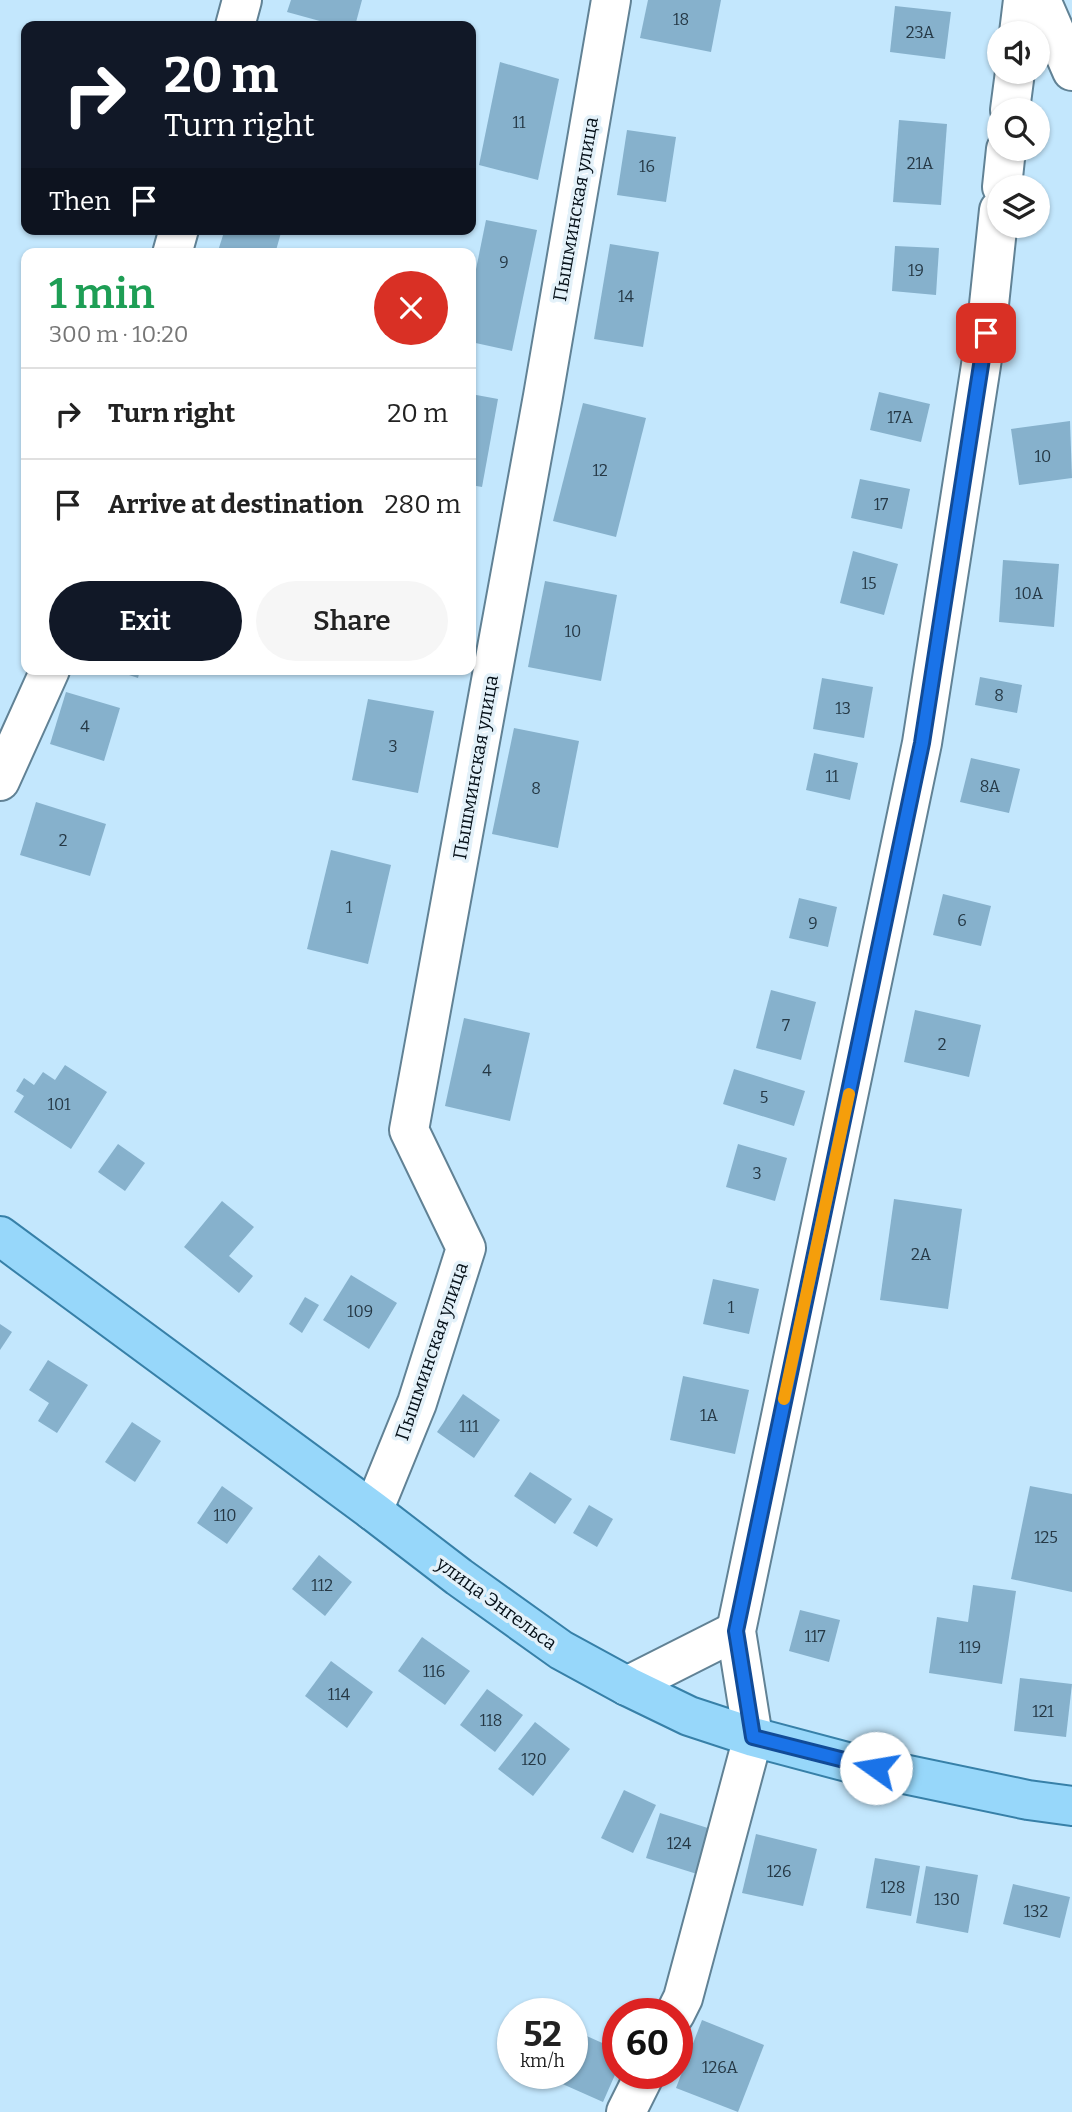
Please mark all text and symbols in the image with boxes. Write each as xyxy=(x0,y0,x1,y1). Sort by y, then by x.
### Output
house number: 18 xyxy=(673,10,689,29)
map controls xyxy=(987,21,1050,238)
button: sound xyxy=(987,21,1050,84)
house number: 23А xyxy=(906,23,935,42)
text: 20 m xyxy=(164,46,278,105)
icon: right xyxy=(49,49,140,140)
button: search xyxy=(987,98,1050,161)
text: Turn right xyxy=(164,106,315,144)
house number: 11 xyxy=(513,113,526,132)
street label: Пышминская улица xyxy=(548,114,603,303)
house number: 21А xyxy=(907,154,934,173)
house number: 16 xyxy=(639,157,655,176)
button: layers xyxy=(987,175,1050,238)
icon: arrive xyxy=(125,182,163,220)
text: Then xyxy=(49,186,111,217)
house number: 9 xyxy=(499,253,509,272)
house number: 19 xyxy=(908,261,924,280)
text: 1 min xyxy=(49,269,155,319)
button: close xyxy=(374,271,448,345)
house number: 14 xyxy=(618,287,635,306)
pin xyxy=(956,303,1016,363)
icon: arrive xyxy=(967,314,1005,352)
text: 300 m · 10:20 xyxy=(49,320,188,348)
icon: right xyxy=(49,395,87,433)
text: Turn right xyxy=(108,398,235,429)
text: 20 m xyxy=(387,398,448,429)
house number: 17А xyxy=(887,408,914,427)
house number: 10 xyxy=(1035,447,1051,466)
house number: 12 xyxy=(592,461,608,480)
icon: arrive xyxy=(49,486,87,524)
text: Arrive at destination xyxy=(108,489,363,520)
text: 280 m xyxy=(384,489,461,520)
house number: 17 xyxy=(874,495,888,514)
house number: 15 xyxy=(861,574,877,593)
button: Exit xyxy=(49,581,242,661)
button: Share xyxy=(256,581,448,661)
house number: 10А xyxy=(1015,584,1044,603)
house number: 10 xyxy=(565,622,581,641)
street label: Пышминская улица xyxy=(448,672,503,861)
house number: 8 xyxy=(994,686,1004,705)
house number: 13 xyxy=(835,699,851,718)
house number: 4 xyxy=(80,717,90,736)
house number: 3 xyxy=(388,737,398,756)
house number: 11 xyxy=(826,767,839,786)
house number: 8А xyxy=(980,777,1001,796)
house number: 8 xyxy=(531,779,541,798)
house number: 2 xyxy=(59,831,67,850)
house number: 1 xyxy=(346,898,353,917)
house number: 6 xyxy=(957,911,967,930)
house number: 9 xyxy=(808,914,818,933)
house number: 7 xyxy=(782,1016,790,1035)
house number: 2 xyxy=(938,1035,946,1054)
house number: 4 xyxy=(482,1061,492,1080)
house number: 5 xyxy=(760,1088,768,1107)
house number: 101 xyxy=(47,1095,71,1114)
house number: 3 xyxy=(752,1164,762,1183)
house number: 2А xyxy=(911,1245,932,1264)
street label: Пышминская улица xyxy=(390,1258,473,1443)
house number: 1 xyxy=(728,1298,735,1317)
house number: 109 xyxy=(347,1302,373,1321)
house number: 1А xyxy=(700,1406,719,1425)
house number: 111 xyxy=(459,1417,479,1436)
house number: 110 xyxy=(213,1506,237,1525)
house number: 125 xyxy=(1034,1528,1058,1547)
street label: улица Энгельса xyxy=(431,1551,562,1655)
house number: 112 xyxy=(311,1576,333,1595)
house number: 117 xyxy=(805,1627,825,1646)
house number: 119 xyxy=(959,1638,981,1657)
house number: 116 xyxy=(423,1662,445,1681)
house number: 114 xyxy=(328,1685,351,1704)
house number: 121 xyxy=(1032,1702,1054,1721)
house number: 118 xyxy=(480,1711,502,1730)
position arrow xyxy=(839,1731,913,1805)
house number: 120 xyxy=(521,1750,547,1769)
house number: 124 xyxy=(667,1834,692,1853)
house number: 126 xyxy=(767,1862,791,1881)
house number: 128 xyxy=(881,1878,905,1897)
house number: 130 xyxy=(934,1890,960,1909)
house number: 132 xyxy=(1024,1902,1048,1921)
speed limit sign: 60 xyxy=(602,1998,693,2089)
text: 52 xyxy=(523,2013,562,2055)
text: km/h xyxy=(520,2050,565,2072)
house number: 126А xyxy=(702,2058,739,2077)

